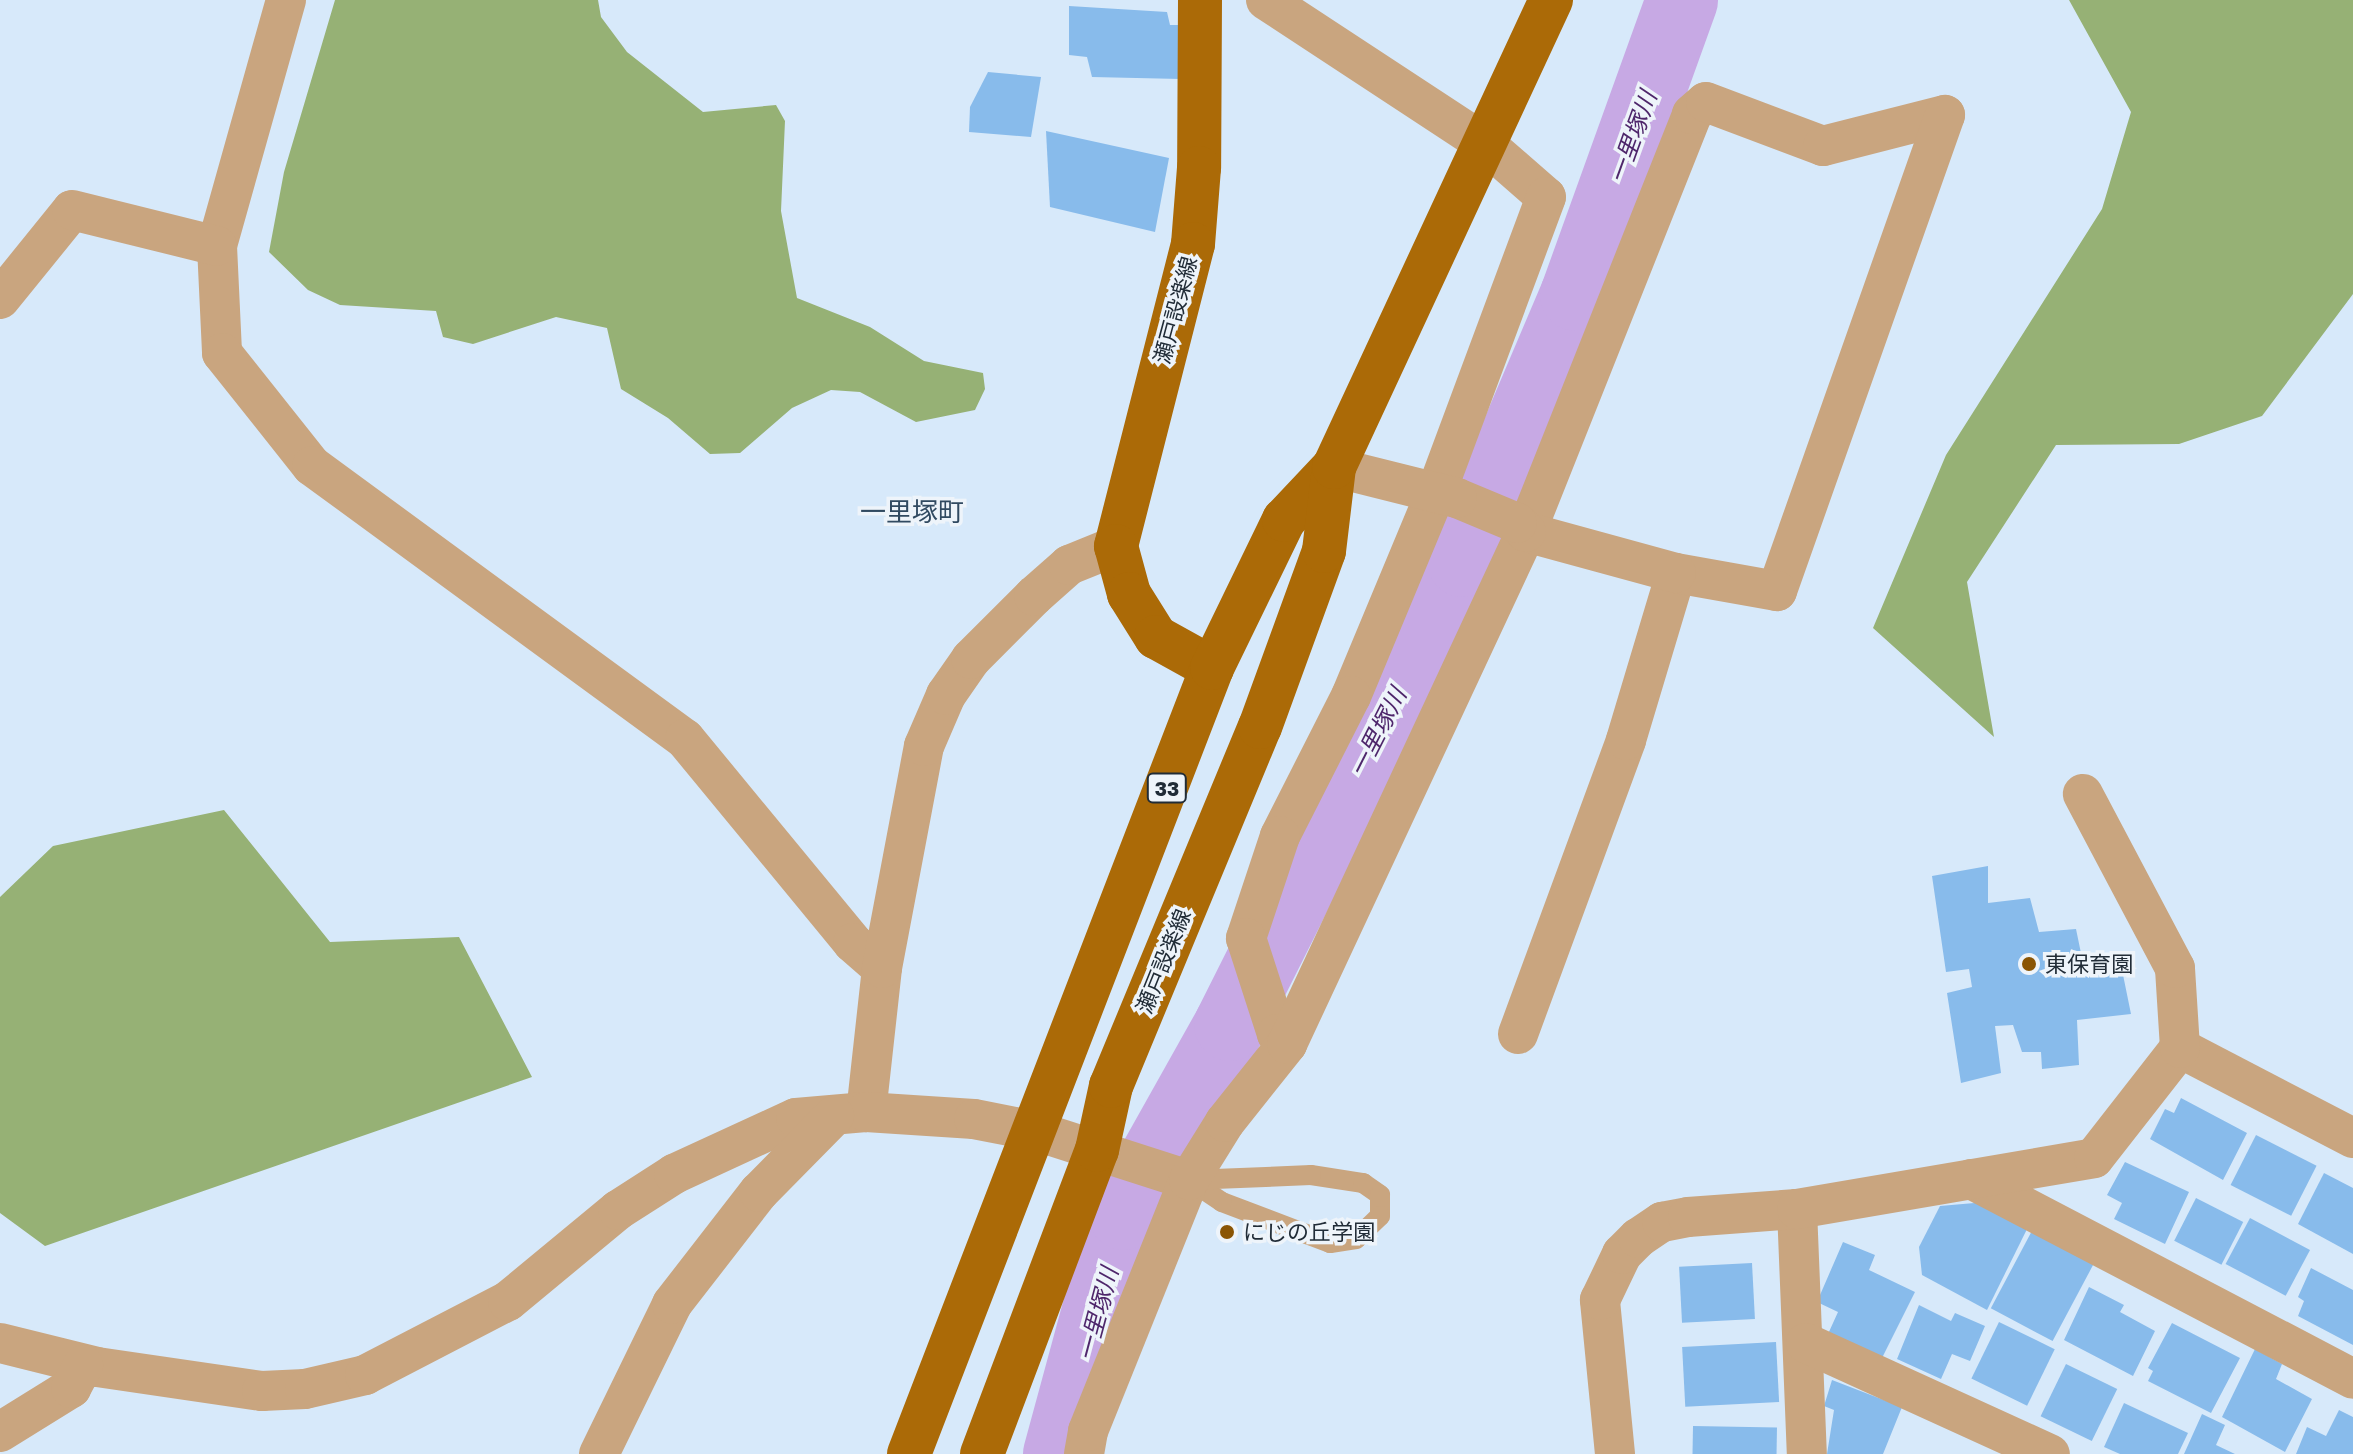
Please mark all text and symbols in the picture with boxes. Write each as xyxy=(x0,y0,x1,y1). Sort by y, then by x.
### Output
water label: 一里塚川 xyxy=(1602,87,1662,187)
street label: 瀬戸設楽線 xyxy=(1148,253,1202,367)
district label: 一里塚町 xyxy=(860,496,964,528)
water label: 一里塚川 xyxy=(1342,683,1412,781)
road number: 33 xyxy=(1145,772,1189,804)
street label: 瀬戸設楽線 xyxy=(1130,905,1196,1017)
place label: 東保育園 xyxy=(2045,951,2133,977)
marker: 東保育園 xyxy=(2020,955,2038,973)
place label: にじの丘学園 xyxy=(1243,1219,1375,1245)
marker: にじの丘学園 xyxy=(1218,1223,1236,1241)
water label: 一里塚川 xyxy=(1071,1264,1123,1364)

